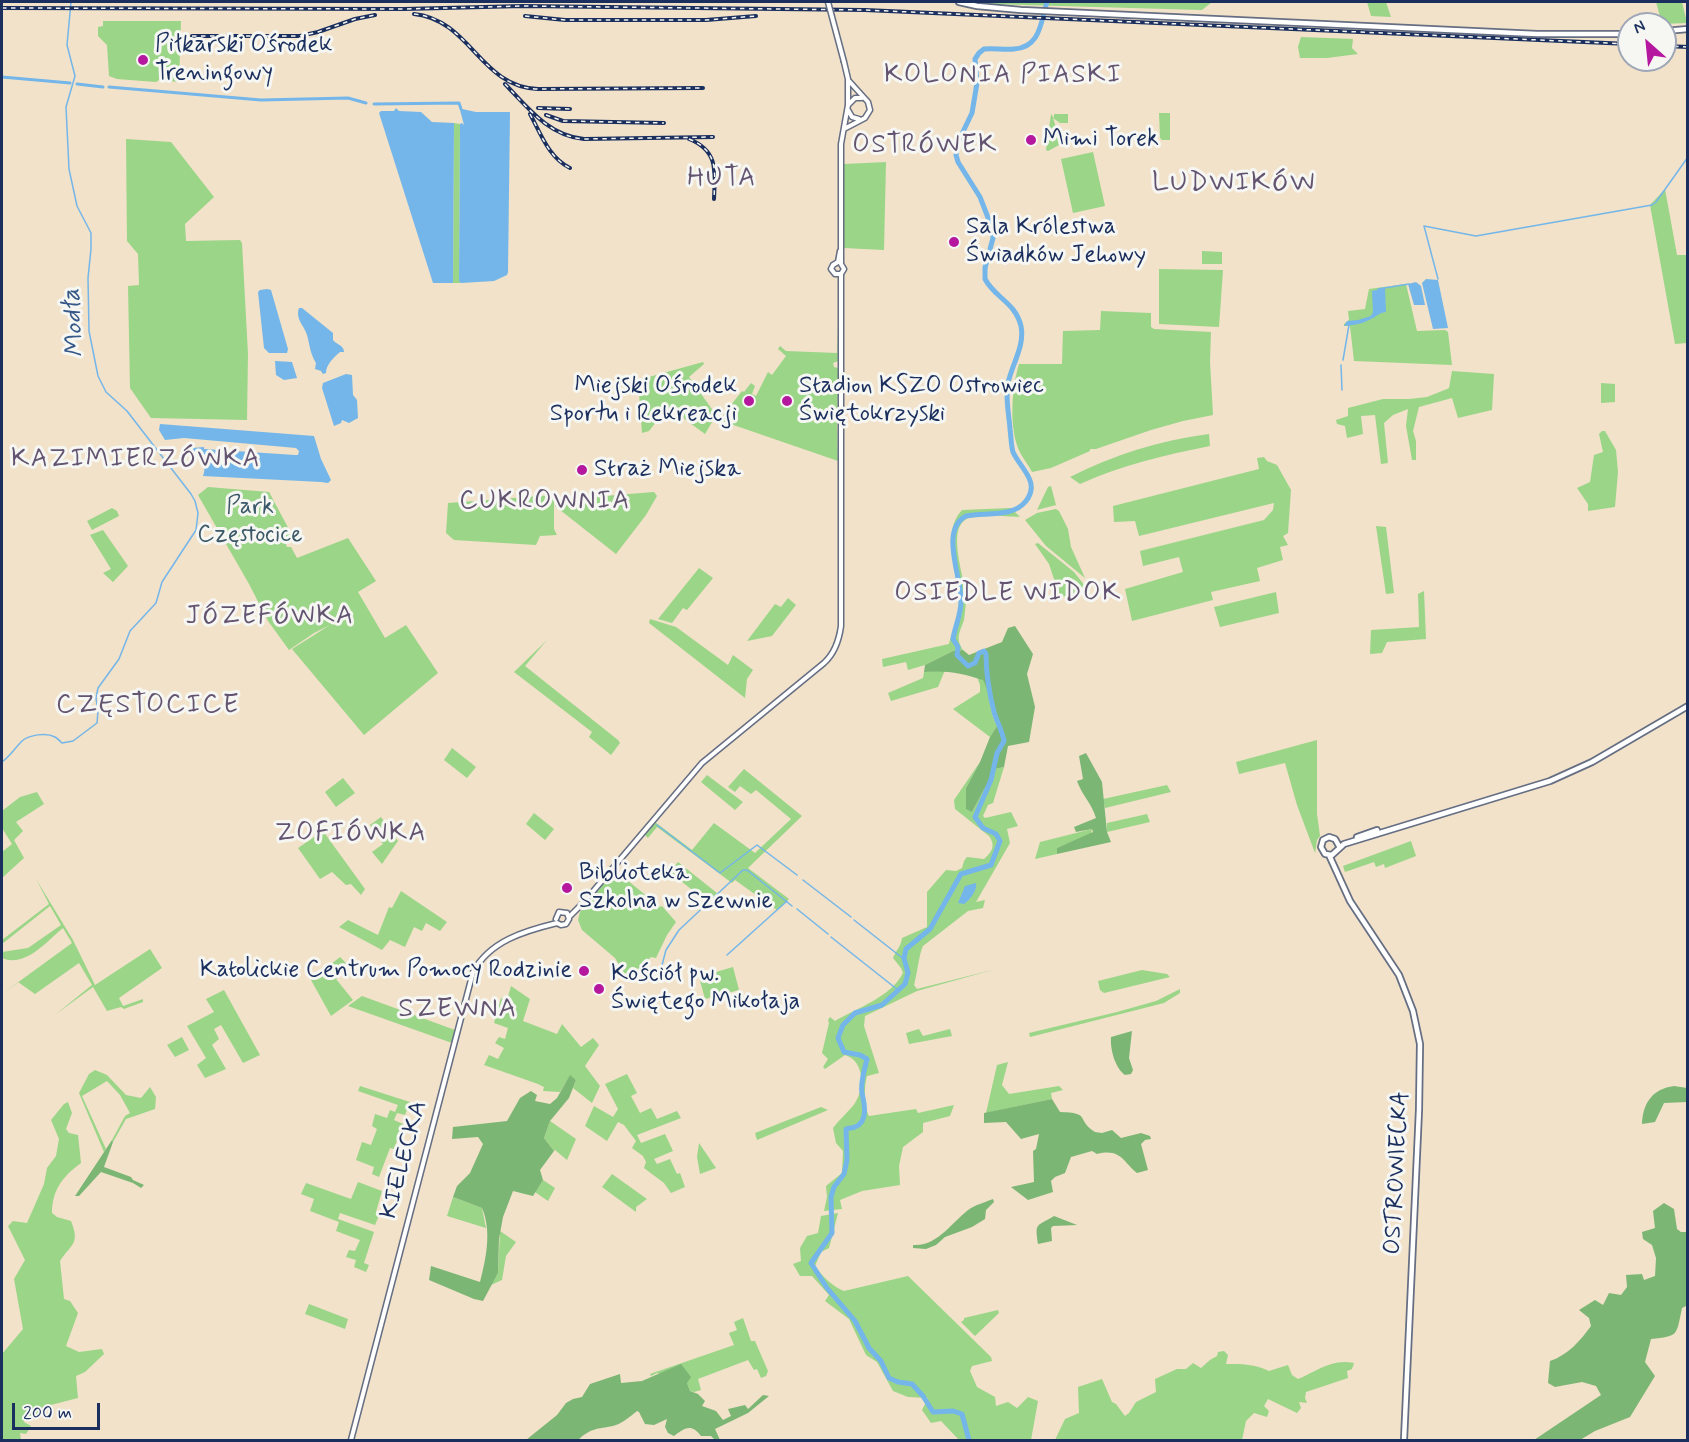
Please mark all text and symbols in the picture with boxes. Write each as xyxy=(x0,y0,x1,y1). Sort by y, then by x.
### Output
north arrow xyxy=(1617,12,1677,72)
text: N xyxy=(1630,16,1649,39)
place label: Piłkarski Ośrodek Treningowy xyxy=(155,32,333,88)
marker: Piłkarski Ośrodek Treningowy xyxy=(136,53,150,67)
district label: KOLONIA PIASKI xyxy=(894,61,1112,93)
place label: Mimi Torek xyxy=(1043,126,1159,154)
district label: OSTRÓWEK xyxy=(849,131,1001,163)
marker: Mimi Torek xyxy=(1024,133,1038,147)
district label: HUTA xyxy=(686,164,758,196)
district label: LUDWIKÓW xyxy=(1153,168,1315,200)
place label: Sala Królestwa Świadków Jehowy xyxy=(966,214,1146,270)
marker: Sala Królestwa Świadków Jehowy xyxy=(947,235,961,249)
water label: Modła xyxy=(57,287,93,359)
place label: Miejski Ośrodek Sportu i Rekreacji xyxy=(550,373,737,429)
place label: Stadion KSZO Ostrowiec Świętokrzyski xyxy=(799,373,1044,429)
marker: Miejski Ośrodek Sportu i Rekreacji xyxy=(742,394,756,408)
marker: Stadion KSZO Ostrowiec Świętokrzyski xyxy=(780,394,794,408)
district label: KAZIMIERZÓWKA xyxy=(18,445,254,477)
place label: Straż Miejska xyxy=(594,456,741,484)
marker: Straż Miejska xyxy=(575,463,589,477)
district label: CUKROWNIA xyxy=(461,487,629,519)
park label: Park Częstocice xyxy=(197,494,303,550)
district label: OSIEDLE WIDOK xyxy=(897,579,1119,611)
district label: JÓZEFÓWKA xyxy=(185,602,355,634)
district label: CZĘSTOCICE xyxy=(57,690,239,722)
district label: ZOFIÓWKA xyxy=(274,819,428,851)
place label: Biblioteka Szkolna w Szewnie xyxy=(579,860,773,916)
marker: Biblioteka Szkolna w Szewnie xyxy=(560,881,574,895)
place label: Katolickie Centrum Pomocy Rodzinie xyxy=(200,957,572,985)
place label: Kościół pw. Świętego Mikołaja xyxy=(611,961,800,1017)
marker: Katolickie Centrum Pomocy Rodzinie xyxy=(577,964,591,978)
marker: Kościół pw. Świętego Mikołaja xyxy=(592,982,606,996)
district label: SZEWNA xyxy=(401,994,515,1026)
street label: OSTROWIECKA xyxy=(1379,1091,1417,1255)
street label: KIELECKA xyxy=(375,1098,435,1222)
scale bar xyxy=(15,1391,104,1429)
text: 200 m xyxy=(23,1401,72,1425)

